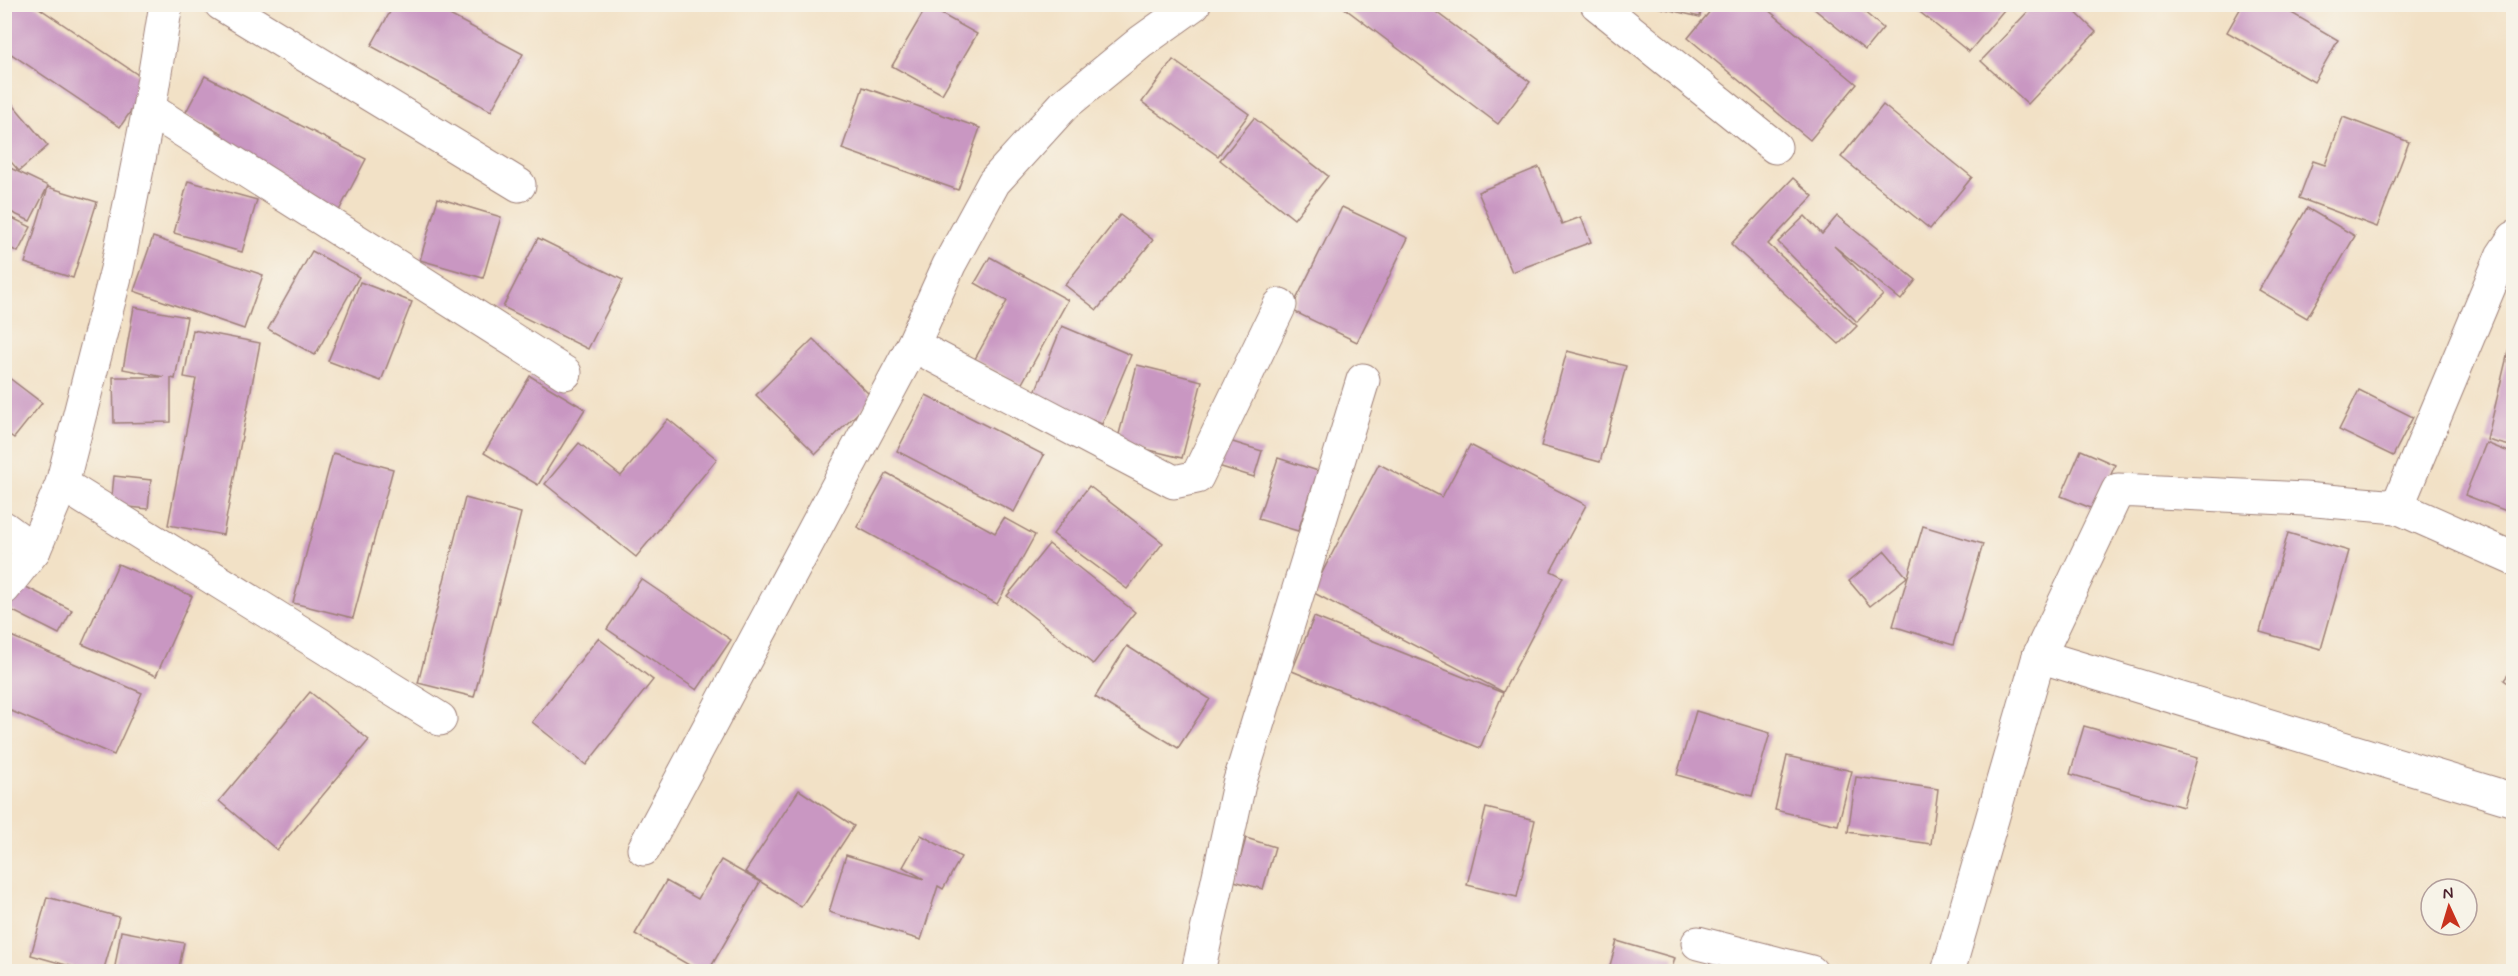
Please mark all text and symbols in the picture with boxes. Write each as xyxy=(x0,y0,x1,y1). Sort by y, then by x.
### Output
north arrow xyxy=(2419,877,2479,937)
text: N xyxy=(2442,883,2454,904)

